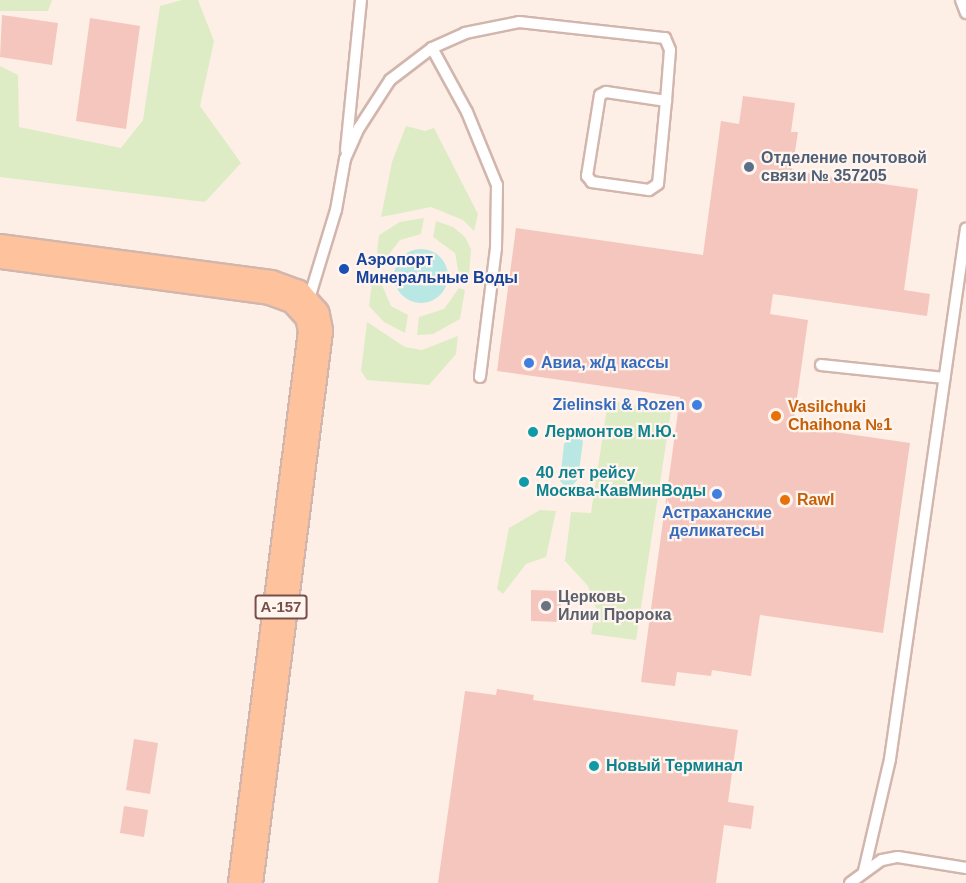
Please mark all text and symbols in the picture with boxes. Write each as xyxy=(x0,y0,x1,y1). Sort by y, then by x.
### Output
place label: Отделение почтовой связи № 357205 xyxy=(761,148,927,186)
marker: Отделение почтовой связи № 357205 xyxy=(742,160,756,174)
place label: Аэропорт Минеральные Воды xyxy=(356,250,518,288)
marker: Аэропорт Минеральные Воды xyxy=(337,262,351,276)
place label: Авиа, ж/д кассы xyxy=(541,353,669,373)
marker: Авиа, ж/д кассы xyxy=(522,356,536,370)
place label: Zielinski & Rozen xyxy=(553,395,685,415)
place label: Vasilchuki Chaihona №1 xyxy=(788,397,892,435)
marker: Zielinski & Rozen xyxy=(690,398,704,412)
marker: Vasilchuki Chaihona №1 xyxy=(769,409,783,423)
place label: Лермонтов М.Ю. xyxy=(545,422,676,442)
marker: Лермонтов М.Ю. xyxy=(526,425,540,439)
place label: 40 лет рейсу Москва-КавМинВоды xyxy=(536,463,706,501)
marker: 40 лет рейсу Москва-КавМинВоды xyxy=(517,475,531,489)
marker: Астраханские деликатесы xyxy=(710,487,724,501)
place label: Rawl xyxy=(797,490,834,510)
marker: Rawl xyxy=(778,493,792,507)
place label: Астраханские деликатесы xyxy=(662,503,772,541)
place label: Церковь Илии Пророка xyxy=(558,587,671,625)
road number: А-157 xyxy=(254,595,308,619)
marker: Церковь Илии Пророка xyxy=(539,599,553,613)
place label: Новый Терминал xyxy=(606,756,743,776)
marker: Новый Терминал xyxy=(587,759,601,773)

